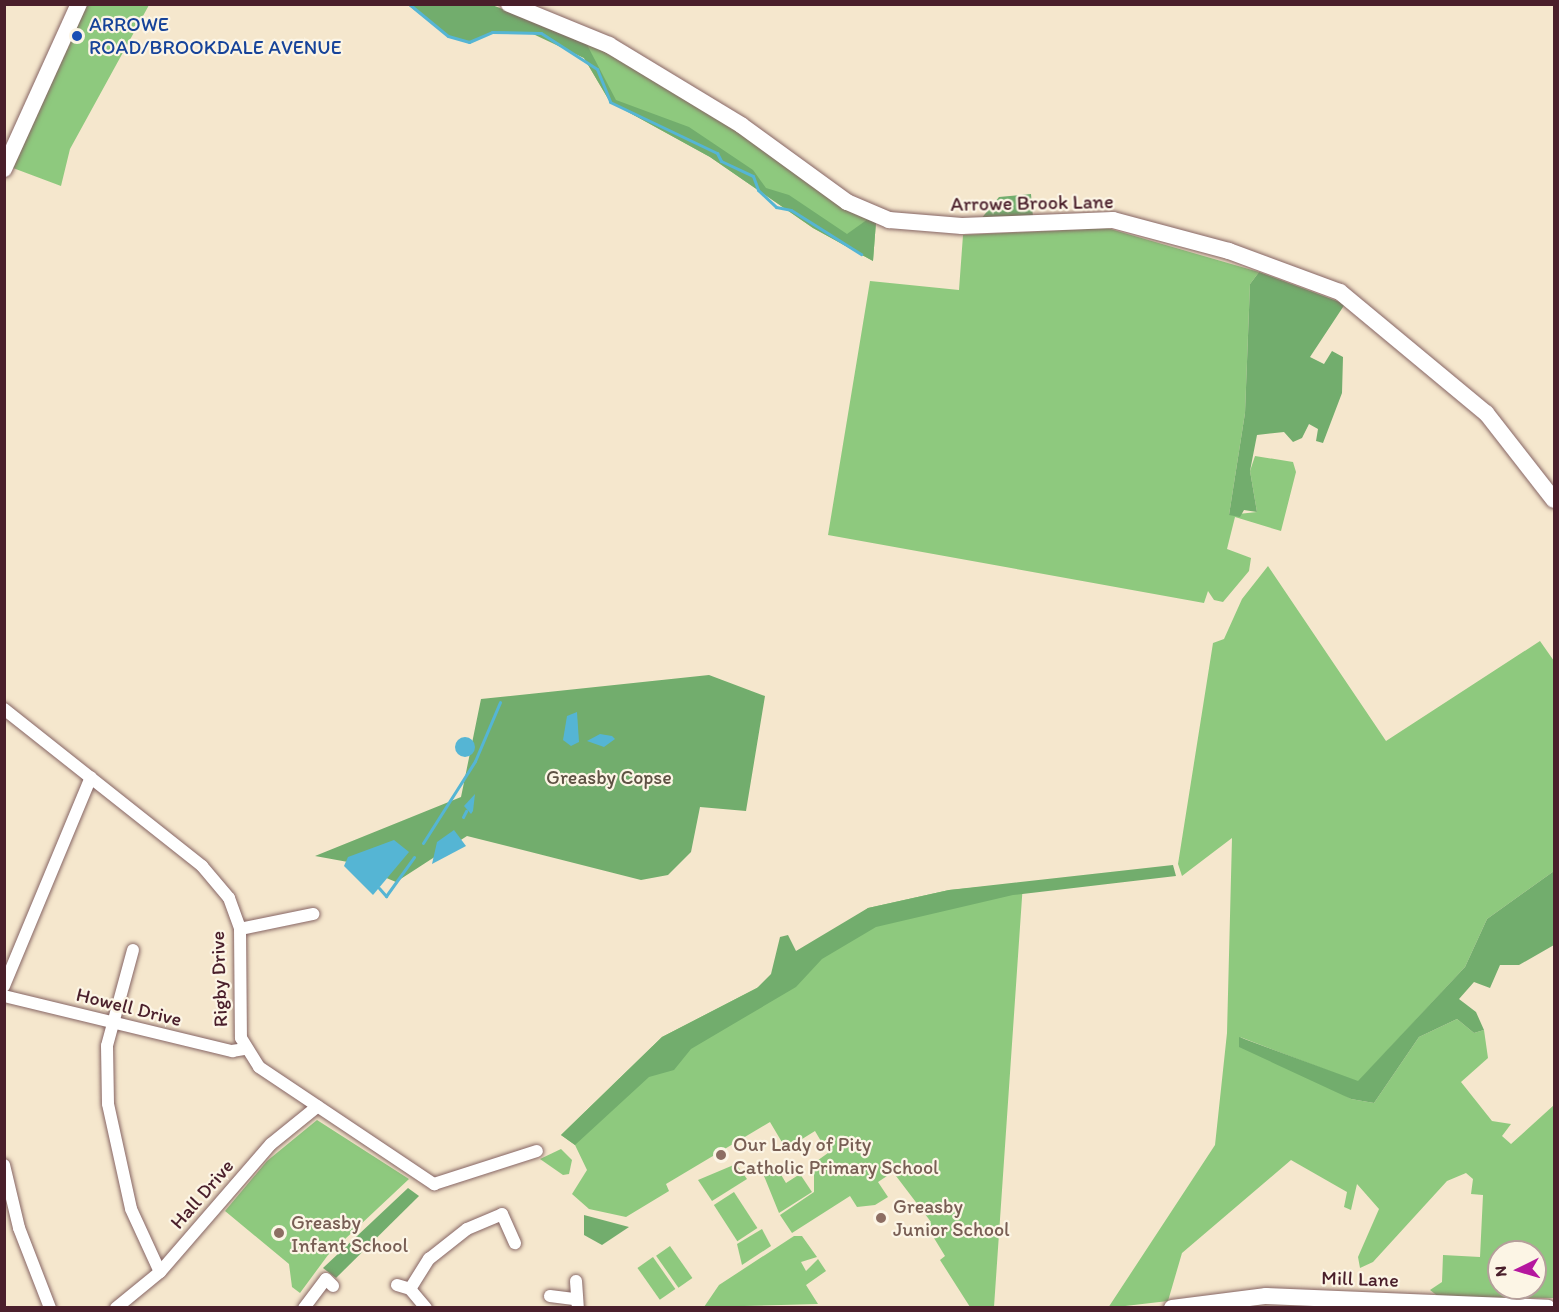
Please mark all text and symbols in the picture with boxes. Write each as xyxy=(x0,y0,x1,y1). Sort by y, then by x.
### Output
place label: ARROWE ROAD/BROOKDALE AVENUE xyxy=(89,13,341,60)
marker: ARROWE ROAD/BROOKDALE AVENUE xyxy=(70,29,84,43)
street label: Arrowe Brook Lane xyxy=(950,190,1114,216)
park label: Greasby Copse xyxy=(546,765,672,789)
street label: Rigby Drive xyxy=(205,930,233,1028)
street label: Howell Drive xyxy=(74,982,184,1032)
place label: Our Lady of Pity Catholic Primary School xyxy=(733,1132,938,1179)
marker: Our Lady of Pity Catholic Primary School xyxy=(714,1148,728,1162)
street label: Hall Drive xyxy=(165,1154,239,1234)
place label: Greasby Junior School xyxy=(893,1194,1009,1241)
place label: Greasby Infant School xyxy=(291,1210,408,1257)
marker: Greasby Junior School xyxy=(874,1211,888,1225)
marker: Greasby Infant School xyxy=(272,1226,286,1240)
north arrow xyxy=(1487,1240,1547,1300)
text: N xyxy=(1491,1265,1510,1278)
street label: Mill Lane xyxy=(1321,1266,1399,1292)

